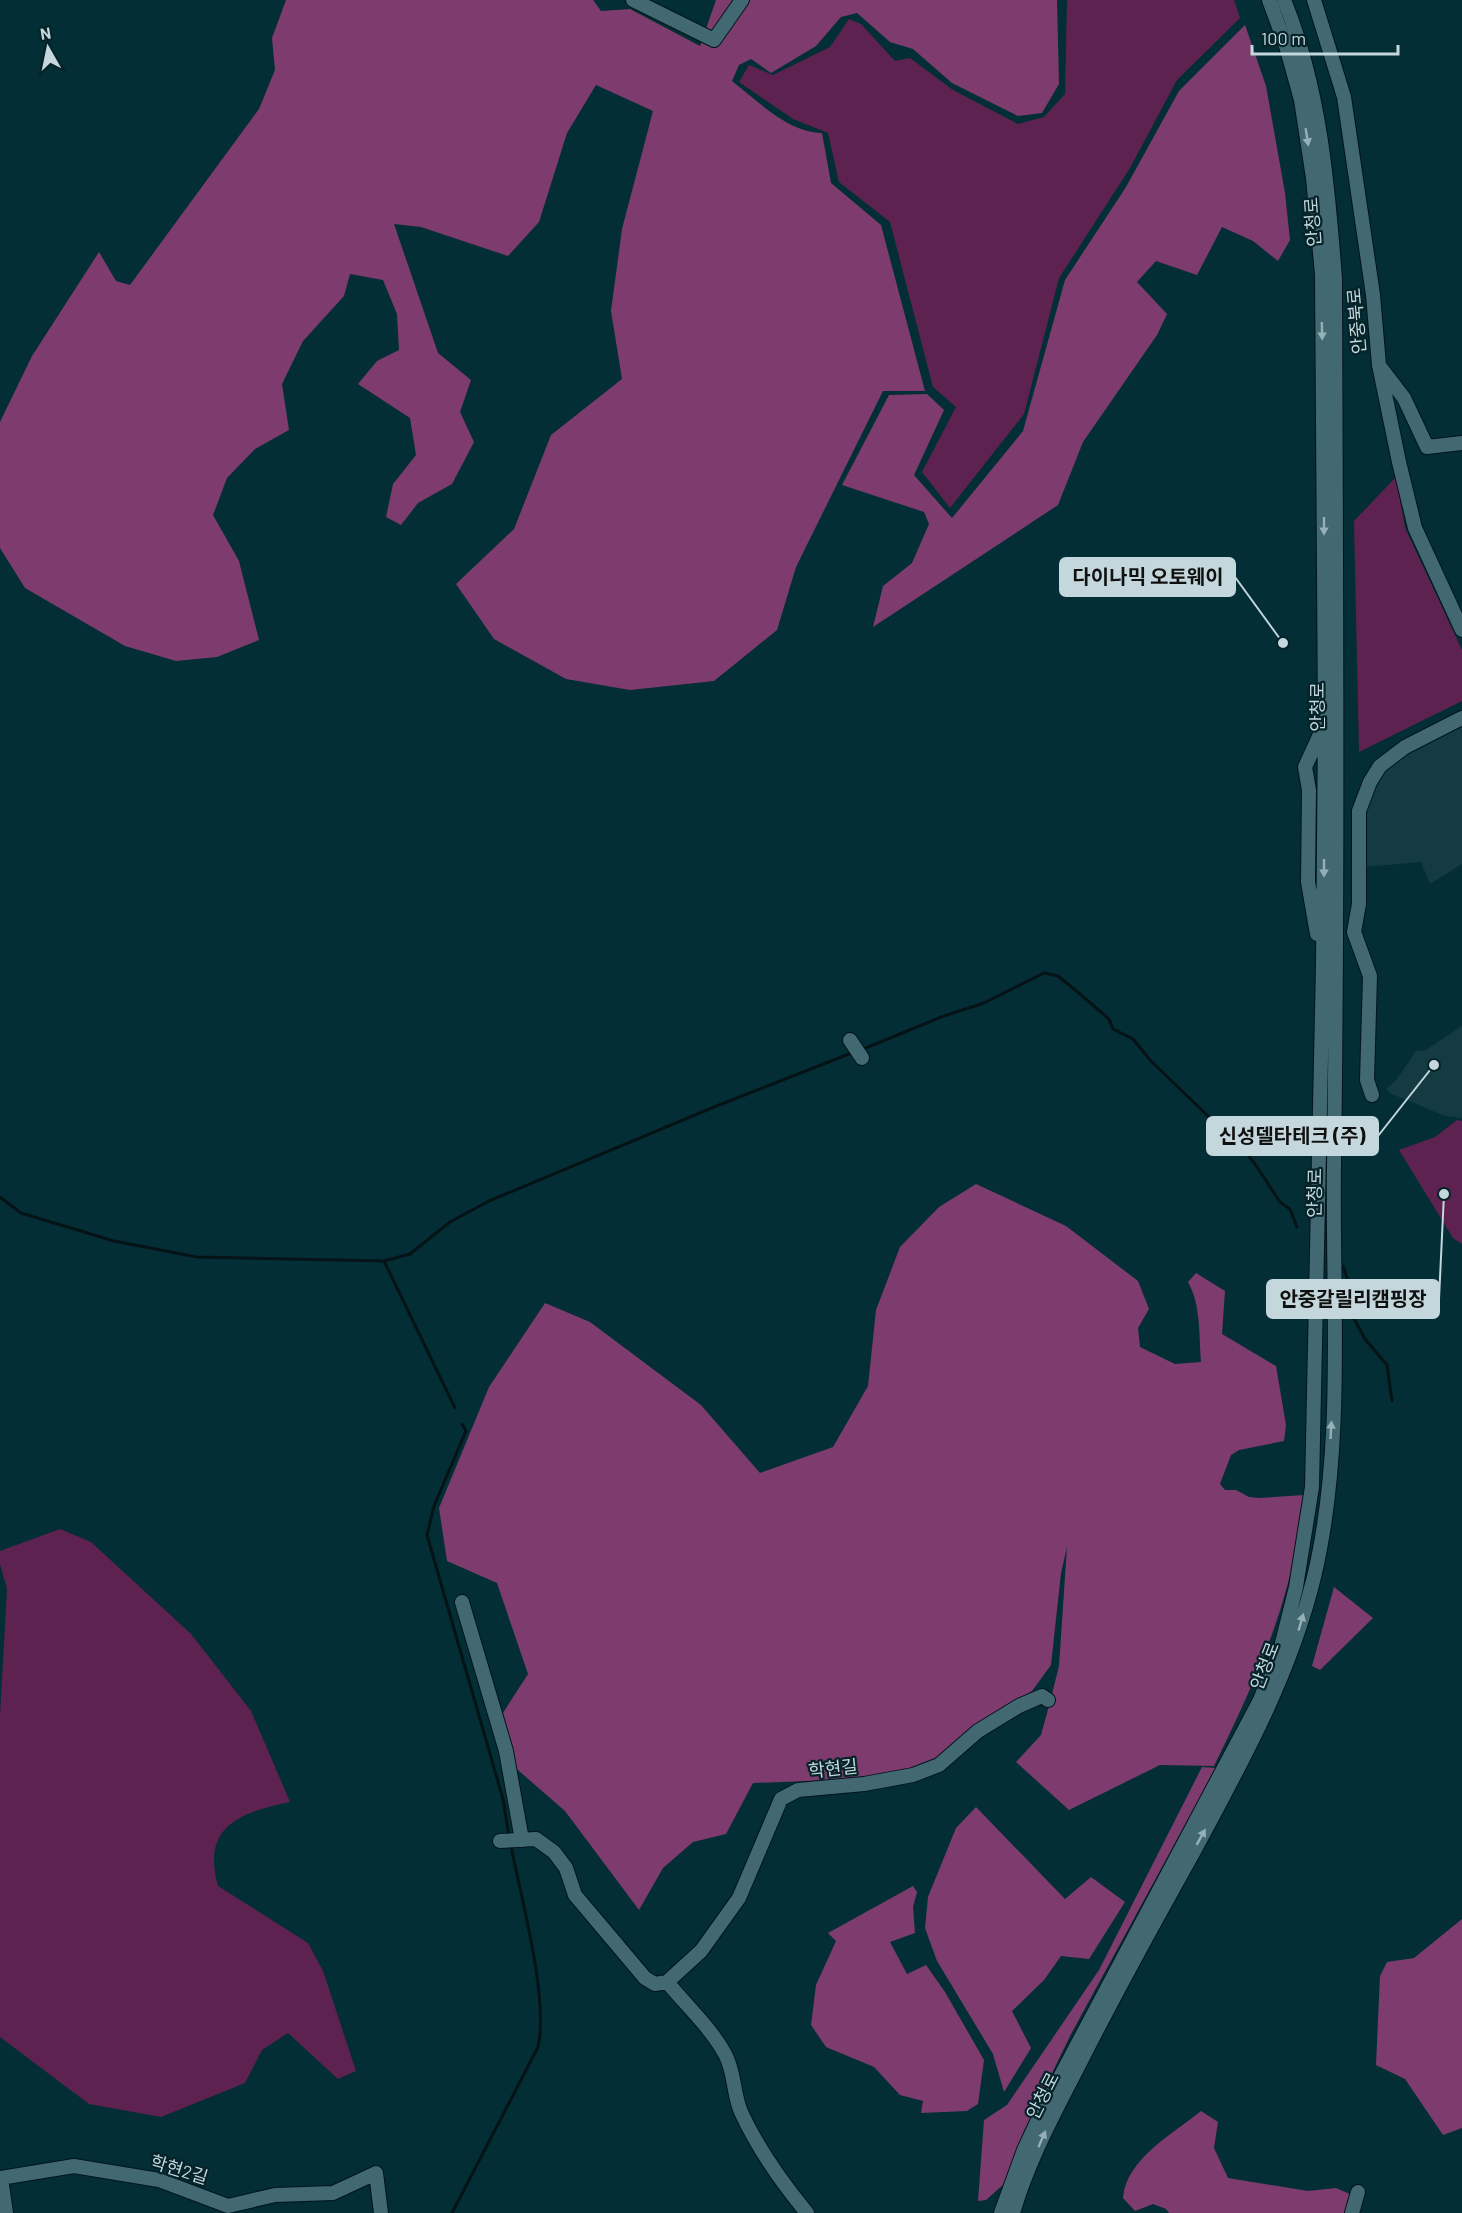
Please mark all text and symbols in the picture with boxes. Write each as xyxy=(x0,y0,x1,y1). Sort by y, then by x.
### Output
north arrow xyxy=(18,18,78,78)
scale bar xyxy=(1252,18,1398,56)
text: N xyxy=(39,22,52,43)
text: 100 m xyxy=(1261,27,1306,49)
one-way arrow xyxy=(1303,127,1312,146)
street label: 안청로 xyxy=(1299,197,1325,248)
street label: 안중북로 xyxy=(1342,287,1370,355)
one-way arrow xyxy=(1317,322,1327,341)
one-way arrow xyxy=(1319,516,1329,535)
callout: 다이나믹 오토웨이 xyxy=(1060,558,1235,596)
text: 다이나믹 오토웨이 xyxy=(1072,564,1224,588)
street label: 안청로 xyxy=(1306,682,1328,732)
one-way arrow xyxy=(1319,858,1329,877)
callout: 신성델타테크 (주) xyxy=(1207,1117,1378,1155)
text: 신성델타테크 (주) xyxy=(1219,1123,1365,1147)
street label: 안청로 xyxy=(1303,1168,1325,1218)
callout: 안중갈릴리캠핑장 xyxy=(1267,1280,1439,1318)
text: 안중갈릴리캠핑장 xyxy=(1279,1286,1427,1310)
one-way arrow xyxy=(1327,1421,1336,1440)
one-way arrow xyxy=(1297,1613,1306,1631)
street label: 안청로 xyxy=(1245,1639,1283,1693)
street label: 학현길 xyxy=(807,1754,859,1782)
one-way arrow xyxy=(1196,1828,1206,1845)
street label: 안청로 xyxy=(1021,2068,1063,2123)
one-way arrow xyxy=(1037,2130,1046,2147)
street label: 학현2길 xyxy=(148,2150,211,2188)

